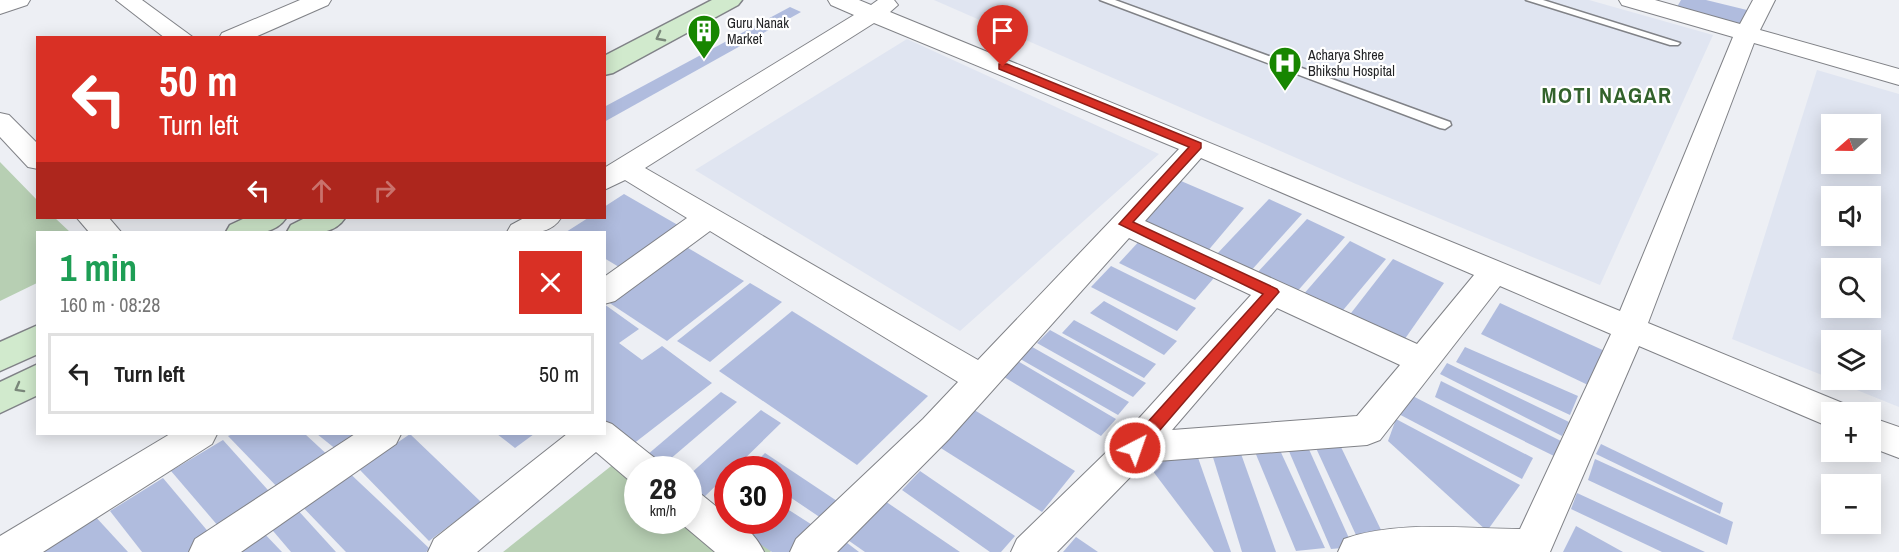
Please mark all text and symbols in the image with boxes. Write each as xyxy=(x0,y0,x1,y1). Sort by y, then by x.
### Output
pin xyxy=(977,5,1028,67)
building icon: Guru Nanak Market xyxy=(686,13,722,60)
place label: Guru Nanak Market xyxy=(727,14,789,48)
icon: arrive xyxy=(986,14,1019,47)
one-way arrow xyxy=(656,30,667,41)
hospital icon: Acharya Shree Bhikshu Hospital xyxy=(1267,45,1303,92)
place label: Acharya Shree Bhikshu Hospital xyxy=(1307,46,1395,80)
text: 50 m xyxy=(159,53,238,109)
icon: left xyxy=(60,60,138,138)
district label: MOTI NAGAR xyxy=(1541,80,1673,110)
text: Turn left xyxy=(159,107,238,143)
north arrow xyxy=(1821,114,1881,174)
map controls xyxy=(1821,114,1881,534)
icon: left xyxy=(242,174,275,207)
icon: ahead xyxy=(305,174,338,207)
icon: right xyxy=(368,174,401,207)
button: sound xyxy=(1821,186,1881,246)
text: 1 min xyxy=(60,244,137,292)
button: close xyxy=(519,251,582,314)
button: search xyxy=(1821,258,1881,318)
text: 160 m · 08:28 xyxy=(60,291,160,318)
button: layers xyxy=(1821,330,1881,390)
icon: left xyxy=(63,357,96,390)
text: Turn left xyxy=(114,359,185,389)
text: 50 m xyxy=(539,359,579,389)
one-way arrow xyxy=(15,381,25,392)
button: + xyxy=(1821,402,1881,462)
position arrow xyxy=(1103,416,1167,480)
speed limit sign: 30 xyxy=(714,456,792,534)
text: 28 xyxy=(649,468,677,508)
button: − xyxy=(1821,474,1881,534)
text: km/h xyxy=(650,500,676,521)

